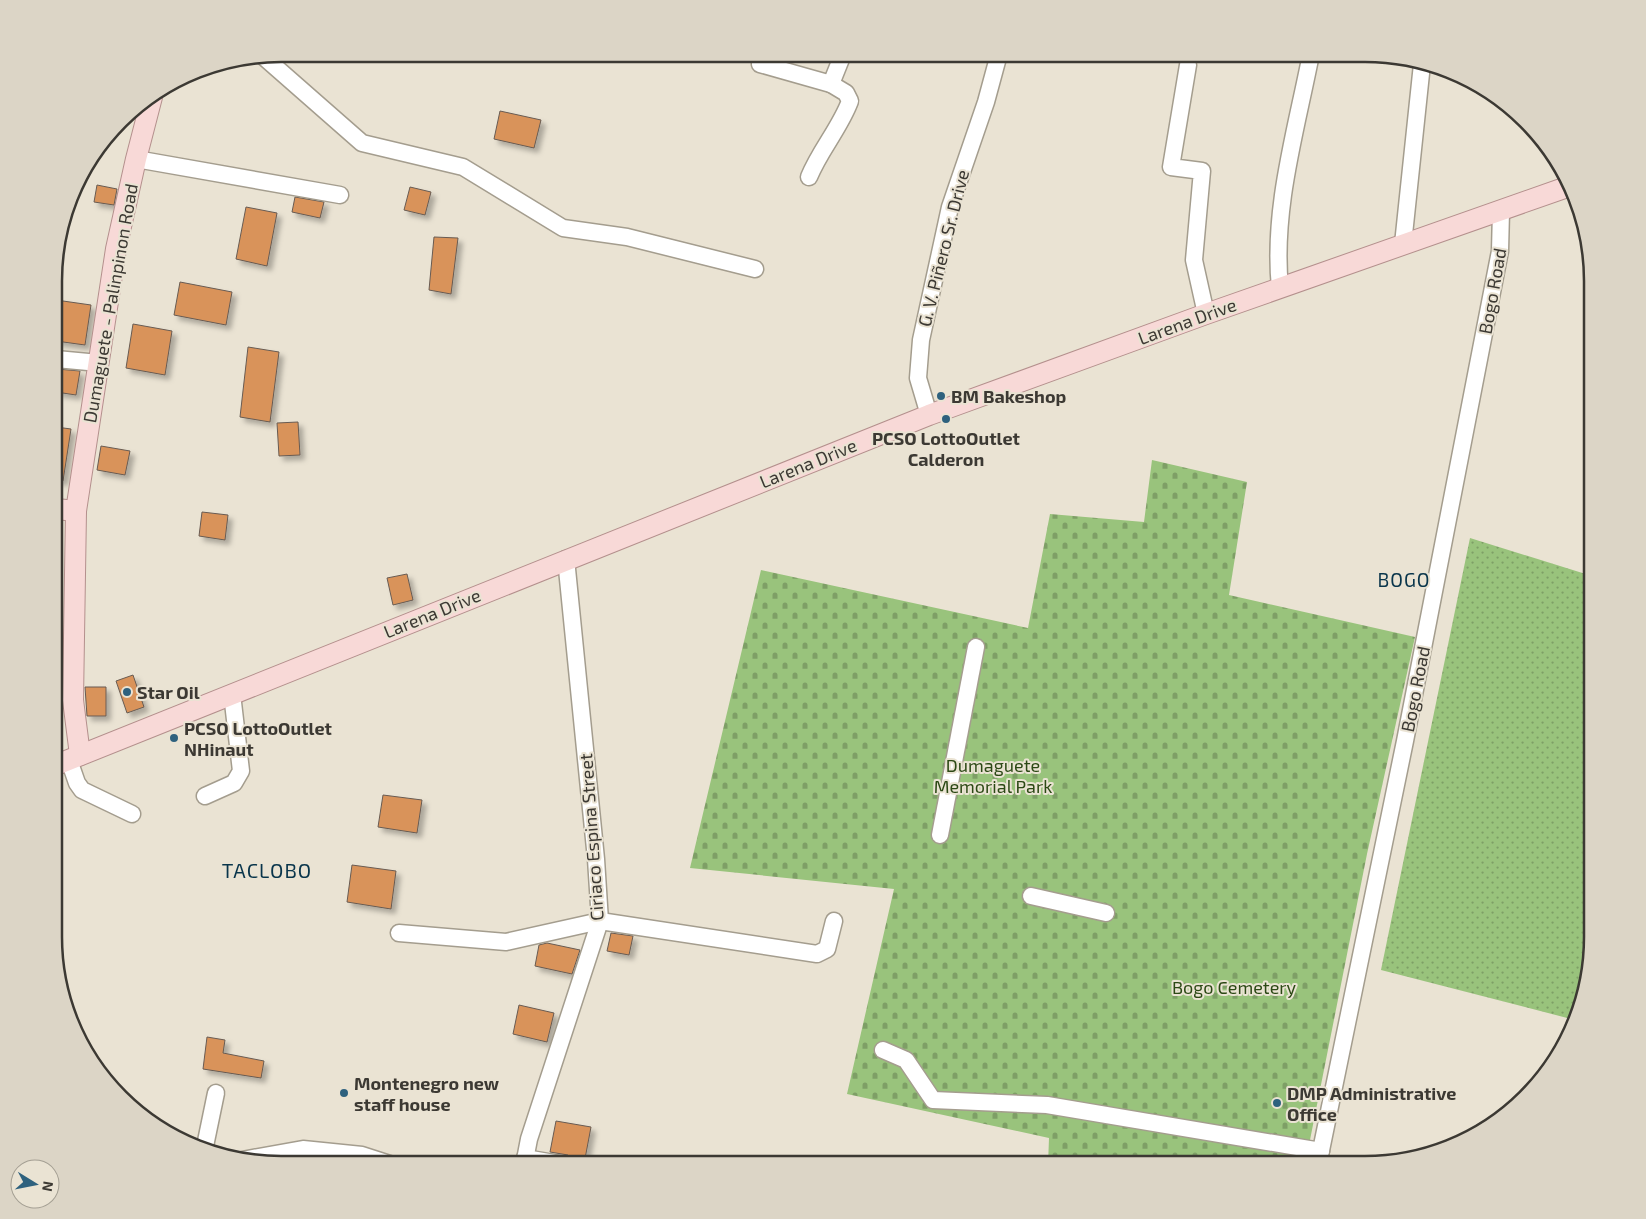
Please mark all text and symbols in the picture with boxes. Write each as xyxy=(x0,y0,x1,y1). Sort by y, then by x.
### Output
street label: G. V. Piñero Sr. Drive xyxy=(913,167,973,329)
street label: Dumaguete - Palinpinon Road xyxy=(78,182,142,424)
street label: Bogo Road xyxy=(1474,246,1510,336)
street label: Larena Drive xyxy=(1135,293,1239,349)
place label: BM Bakeshop xyxy=(951,385,1067,407)
marker: BM Bakeshop xyxy=(935,390,947,402)
marker: PCSO LottoOutlet Calderon xyxy=(940,413,952,425)
place label: PCSO LottoOutlet Calderon xyxy=(872,427,1021,470)
street label: Larena Drive xyxy=(756,434,860,492)
district label: BOGO xyxy=(1377,568,1431,591)
street label: Larena Drive xyxy=(380,584,484,642)
street label: Bogo Road xyxy=(1396,644,1434,734)
place label: Star Oil xyxy=(137,681,200,703)
marker: Star Oil xyxy=(121,686,133,698)
place label: PCSO LottoOutlet NHinaut xyxy=(184,717,333,760)
marker: PCSO LottoOutlet NHinaut xyxy=(168,732,180,744)
street label: Ciriaco Espina Street xyxy=(574,752,608,921)
park label: Dumaguete Memorial Park xyxy=(934,754,1052,797)
district label: TACLOBO xyxy=(222,858,312,882)
park label: Bogo Cemetery xyxy=(1172,976,1297,998)
place label: Montenegro new staff house xyxy=(354,1072,500,1115)
place label: DMP Administrative Office xyxy=(1287,1082,1457,1125)
marker: Montenegro new staff house xyxy=(338,1087,350,1099)
marker: DMP Administrative Office xyxy=(1271,1097,1283,1109)
north arrow xyxy=(10,1159,60,1209)
text: N xyxy=(39,1180,58,1193)

